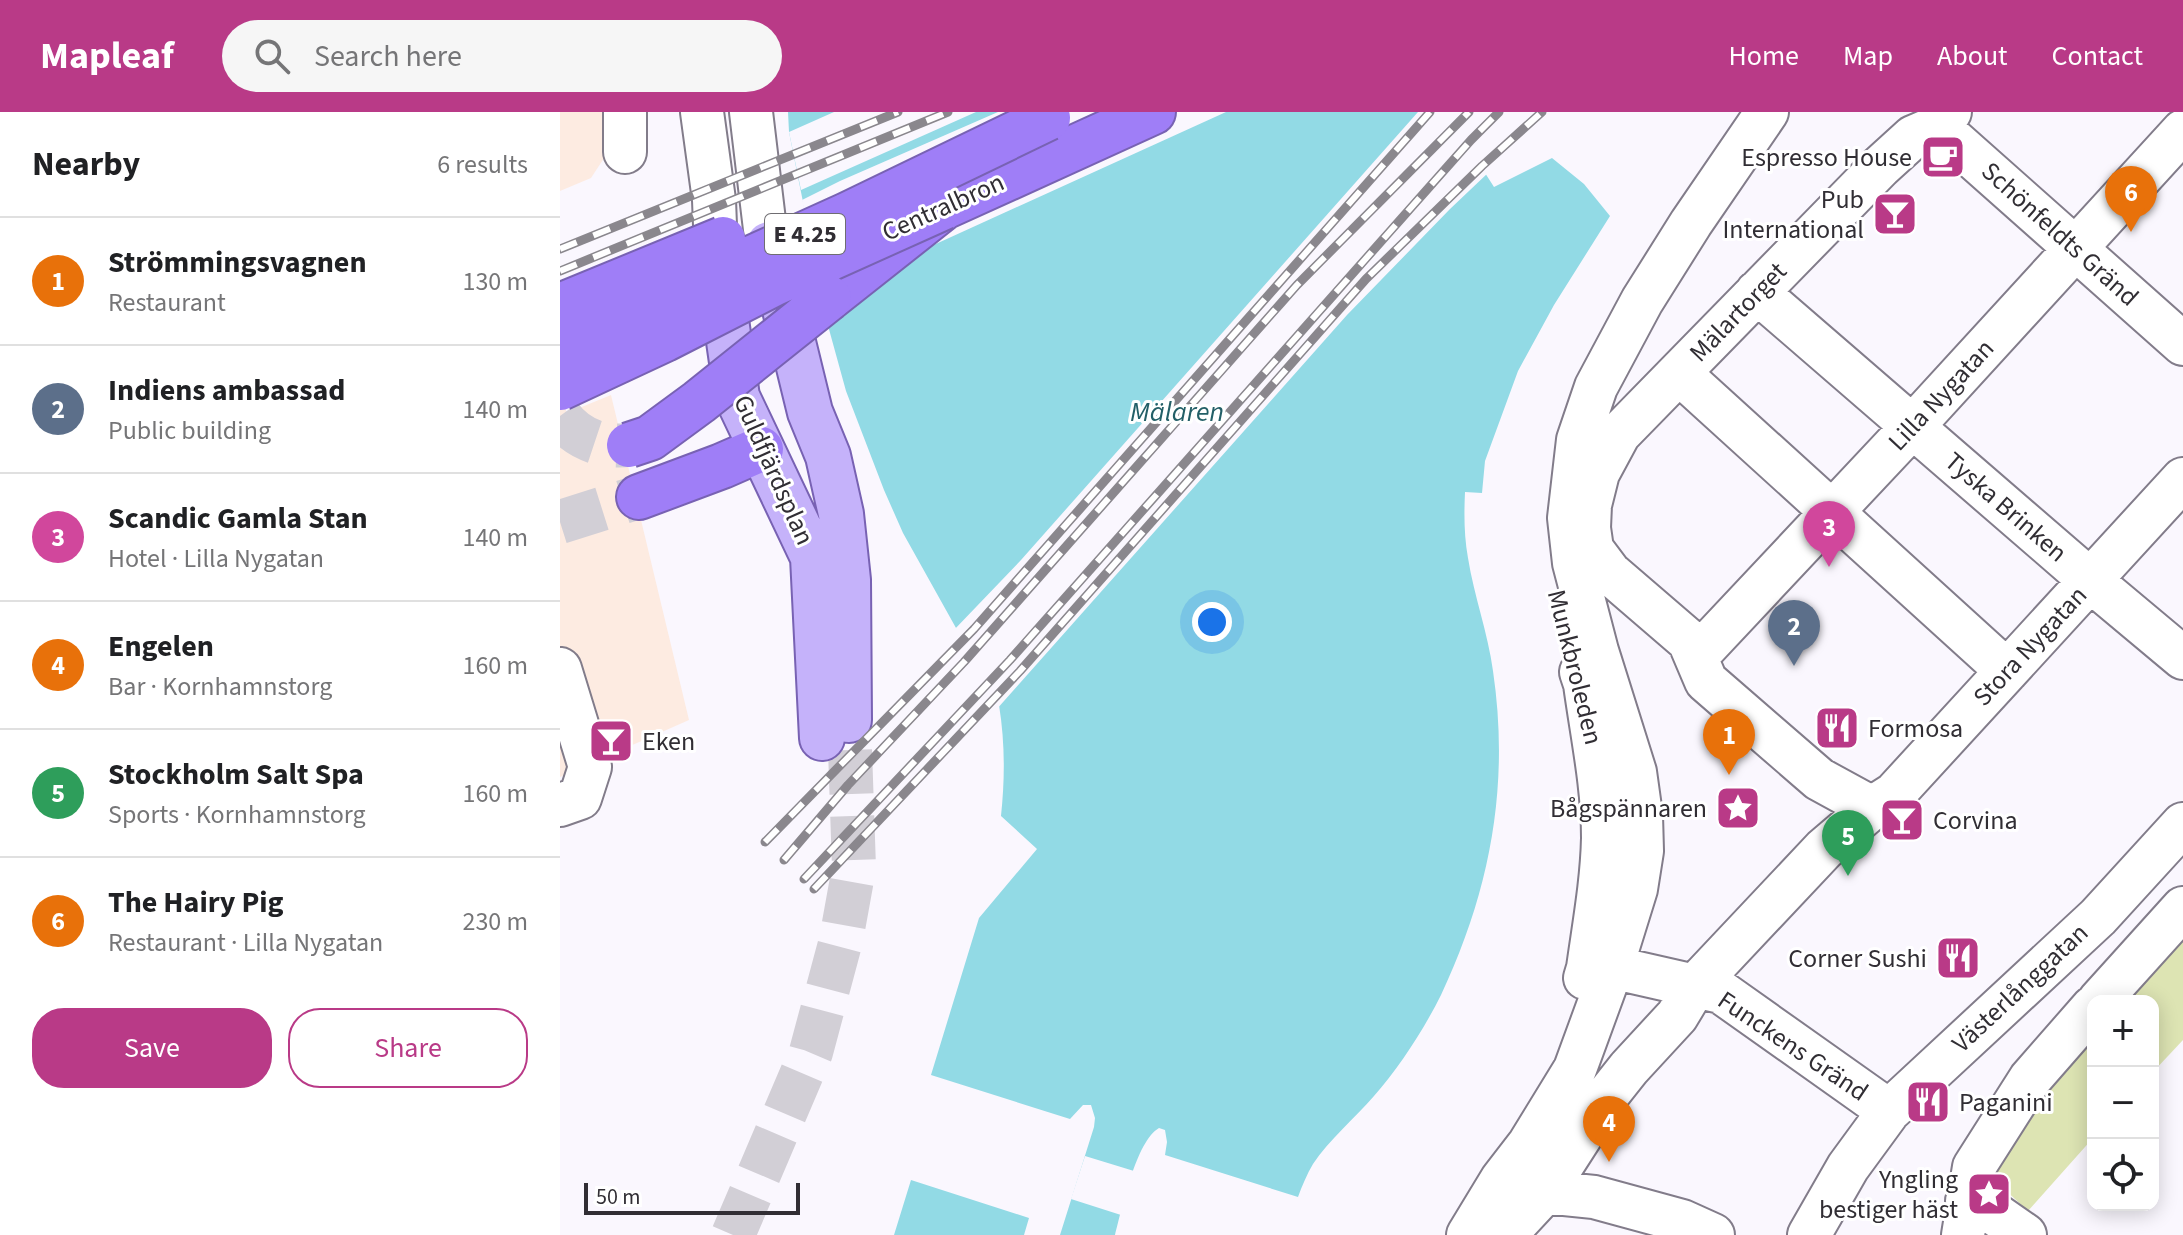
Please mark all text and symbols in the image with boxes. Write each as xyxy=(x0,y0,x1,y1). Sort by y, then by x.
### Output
search box xyxy=(222,20,782,92)
text: Mapleaf xyxy=(40,29,174,83)
icon: search xyxy=(250,34,294,78)
text: Search here xyxy=(314,35,462,78)
text: Home xyxy=(1728,36,1799,76)
text: Map xyxy=(1843,36,1893,76)
text: About xyxy=(1937,36,2008,76)
text: Contact xyxy=(2052,36,2143,76)
cafe icon: Espresso House xyxy=(1919,133,1967,181)
place label: Espresso House xyxy=(1741,139,1912,176)
text: Nearby xyxy=(32,140,140,189)
text: 6 results xyxy=(437,146,528,183)
street label: Schönfeldts Gränd xyxy=(1973,153,2147,315)
street label: Centralbron xyxy=(876,164,1010,250)
pin: 6 xyxy=(2105,166,2157,232)
place label: Pub International xyxy=(1722,181,1864,248)
bar icon: Pub International xyxy=(1871,190,1919,238)
road number: E 4.25 xyxy=(765,214,845,254)
text: Strömmingsvagnen xyxy=(108,241,367,284)
street label: Mälartorget xyxy=(1681,254,1795,370)
text: 1 xyxy=(51,263,65,300)
text: 130 m xyxy=(462,263,528,300)
text: Restaurant xyxy=(108,284,226,321)
street label: Lilla Nygatan xyxy=(1880,331,2002,459)
text: Indiens ambassad xyxy=(108,369,345,412)
street label: Guldfjärdsplan xyxy=(724,389,824,551)
text: 2 xyxy=(51,391,65,428)
text: 140 m xyxy=(462,391,528,428)
water label: Mälaren xyxy=(1130,392,1224,432)
text: Public building xyxy=(108,412,271,449)
street label: Tyska Brinken xyxy=(1937,443,2075,571)
text: Scandic Gamla Stan xyxy=(108,497,368,540)
pin: 3 xyxy=(1803,501,1855,567)
text: 3 xyxy=(51,519,65,556)
text: 140 m xyxy=(462,519,528,556)
text: Hotel · Lilla Nygatan xyxy=(108,540,324,577)
street label: Stora Nygatan xyxy=(1964,578,2096,714)
street label: Munkbroleden xyxy=(1538,586,1612,748)
pin: 2 xyxy=(1768,600,1820,666)
your location xyxy=(1192,602,1232,642)
text: Engelen xyxy=(108,625,214,668)
text: 4 xyxy=(51,647,65,684)
text: 160 m xyxy=(462,647,528,684)
text: Bar · Kornhamnstorg xyxy=(108,668,332,705)
restaurant icon: Formosa xyxy=(1813,704,1861,752)
pin: 1 xyxy=(1703,709,1755,775)
place label: Formosa xyxy=(1868,710,1963,747)
bar icon: Eken xyxy=(587,717,635,765)
place label: Eken xyxy=(642,723,695,760)
text: Stockholm Salt Spa xyxy=(108,753,364,796)
text: 5 xyxy=(51,775,65,812)
text: 160 m xyxy=(462,775,528,812)
place icon: Bågspännaren xyxy=(1714,784,1762,832)
place label: Bågspännaren xyxy=(1550,790,1707,827)
text: Sports · Kornhamnstorg xyxy=(108,796,366,833)
bar icon: Corvina xyxy=(1878,796,1926,844)
place label: Corvina xyxy=(1933,802,2017,839)
pin: 5 xyxy=(1822,810,1874,876)
text: The Hairy Pig xyxy=(108,881,284,924)
text: 6 xyxy=(51,903,65,940)
text: 230 m xyxy=(462,903,528,940)
street label: Västerlånggatan xyxy=(1943,915,2097,1061)
text: Restaurant · Lilla Nygatan xyxy=(108,924,383,961)
restaurant icon: Corner Sushi xyxy=(1934,934,1982,982)
place label: Corner Sushi xyxy=(1788,940,1927,977)
street label: Funckens Gränd xyxy=(1710,982,1876,1110)
map controls xyxy=(2087,995,2159,1211)
button: + xyxy=(2087,995,2159,1067)
button: Save xyxy=(32,1008,272,1088)
button: Share xyxy=(288,1008,528,1088)
button: − xyxy=(2087,1067,2159,1139)
restaurant icon: Paganini xyxy=(1904,1078,1952,1126)
place label: Paganini xyxy=(1959,1084,2053,1121)
pin: 4 xyxy=(1583,1096,1635,1162)
button: locate xyxy=(2087,1139,2159,1211)
place label: Yngling bestiger häst xyxy=(1819,1161,1958,1228)
place icon: Yngling bestiger häst xyxy=(1965,1170,2013,1218)
scale bar xyxy=(584,1179,800,1215)
text: 50 m xyxy=(596,1181,641,1213)

